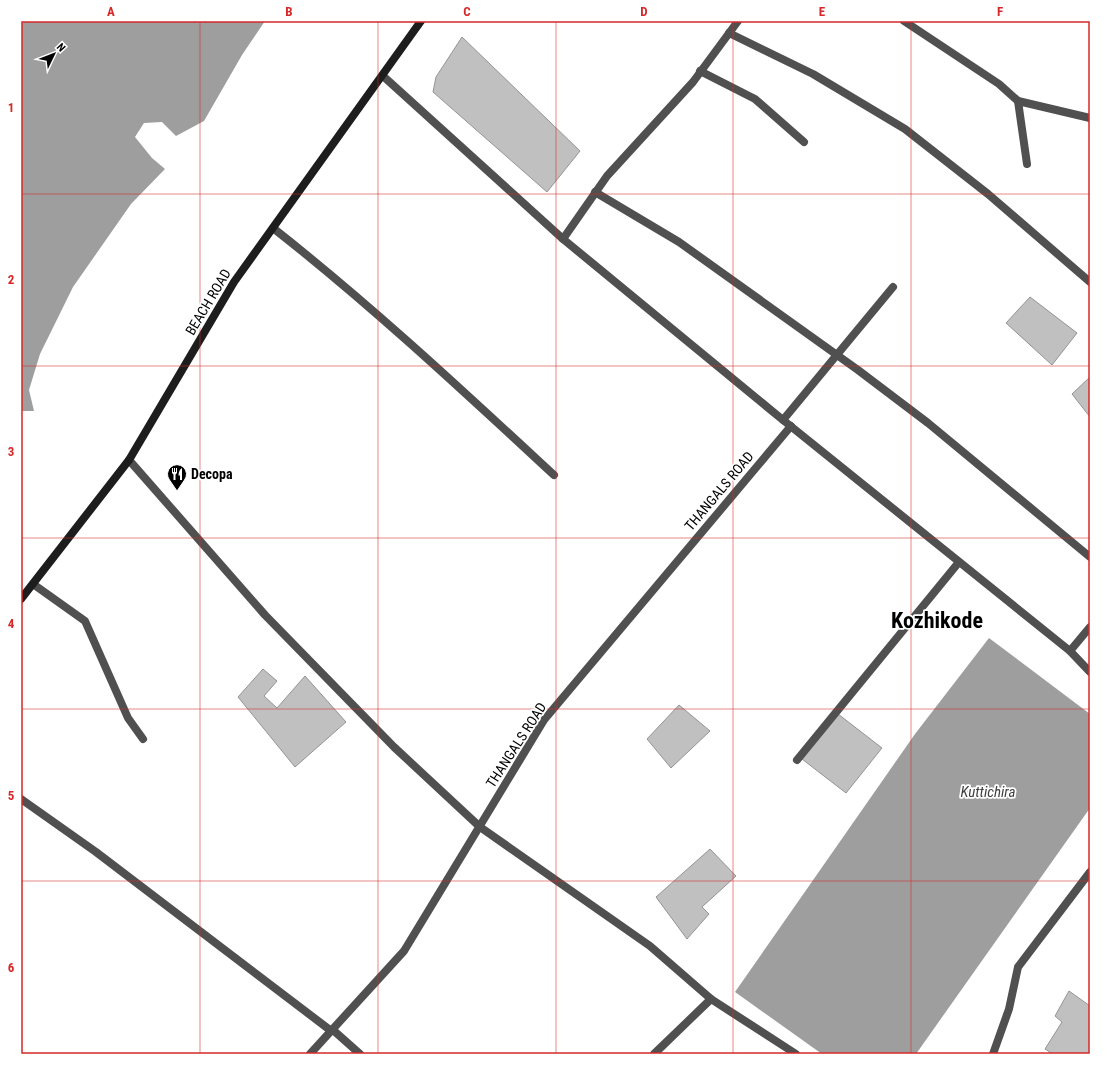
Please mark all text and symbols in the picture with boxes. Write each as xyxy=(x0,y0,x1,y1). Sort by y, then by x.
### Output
text: A xyxy=(107,4,115,19)
text: B xyxy=(285,4,293,19)
text: C xyxy=(463,4,471,19)
text: D xyxy=(640,4,648,19)
text: E xyxy=(819,4,826,19)
text: F xyxy=(997,4,1003,19)
north arrow xyxy=(34,34,74,74)
text: N xyxy=(54,41,68,55)
text: 1 xyxy=(8,100,14,115)
street label: BEACH ROAD xyxy=(182,266,234,338)
text: 2 xyxy=(8,272,15,287)
text: 3 xyxy=(8,444,14,459)
street label: THANGALS ROAD xyxy=(681,448,757,534)
restaurant icon: Decopa xyxy=(166,463,188,491)
place label: Decopa xyxy=(191,466,233,482)
district label: Kozhikode xyxy=(891,608,983,633)
text: 4 xyxy=(8,616,15,631)
street label: THANGALS ROAD xyxy=(483,700,549,790)
water label: Kuttichira xyxy=(961,783,1015,801)
text: 5 xyxy=(8,788,15,803)
text: 6 xyxy=(8,960,15,975)

